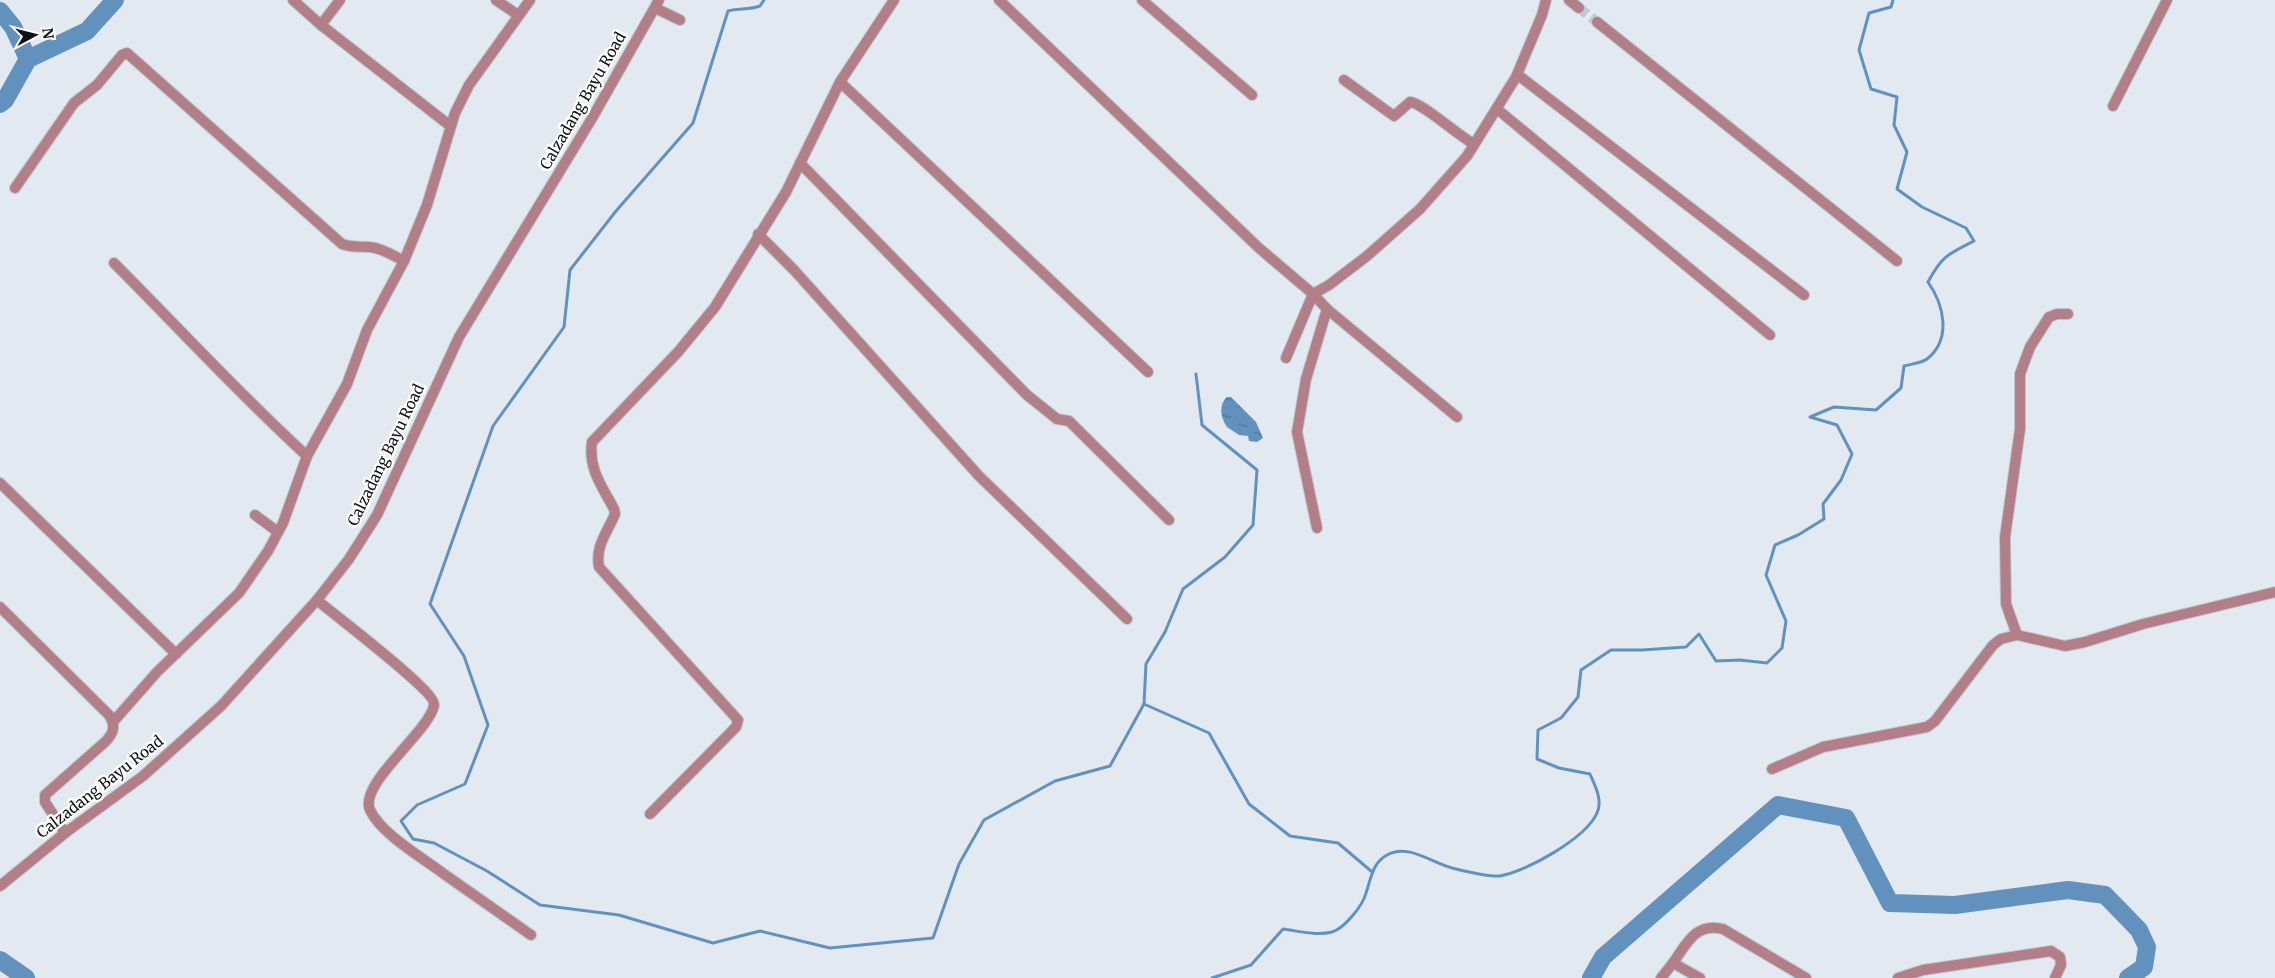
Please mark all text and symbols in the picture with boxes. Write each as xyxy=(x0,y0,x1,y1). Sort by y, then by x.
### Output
north arrow xyxy=(10,10,60,60)
text: N xyxy=(38,27,58,40)
street label: Calzadang Bayu Road xyxy=(535,29,630,173)
street label: Calzadang Bayu Road xyxy=(343,381,428,529)
street label: Calzadang Bayu Road xyxy=(33,731,167,842)

